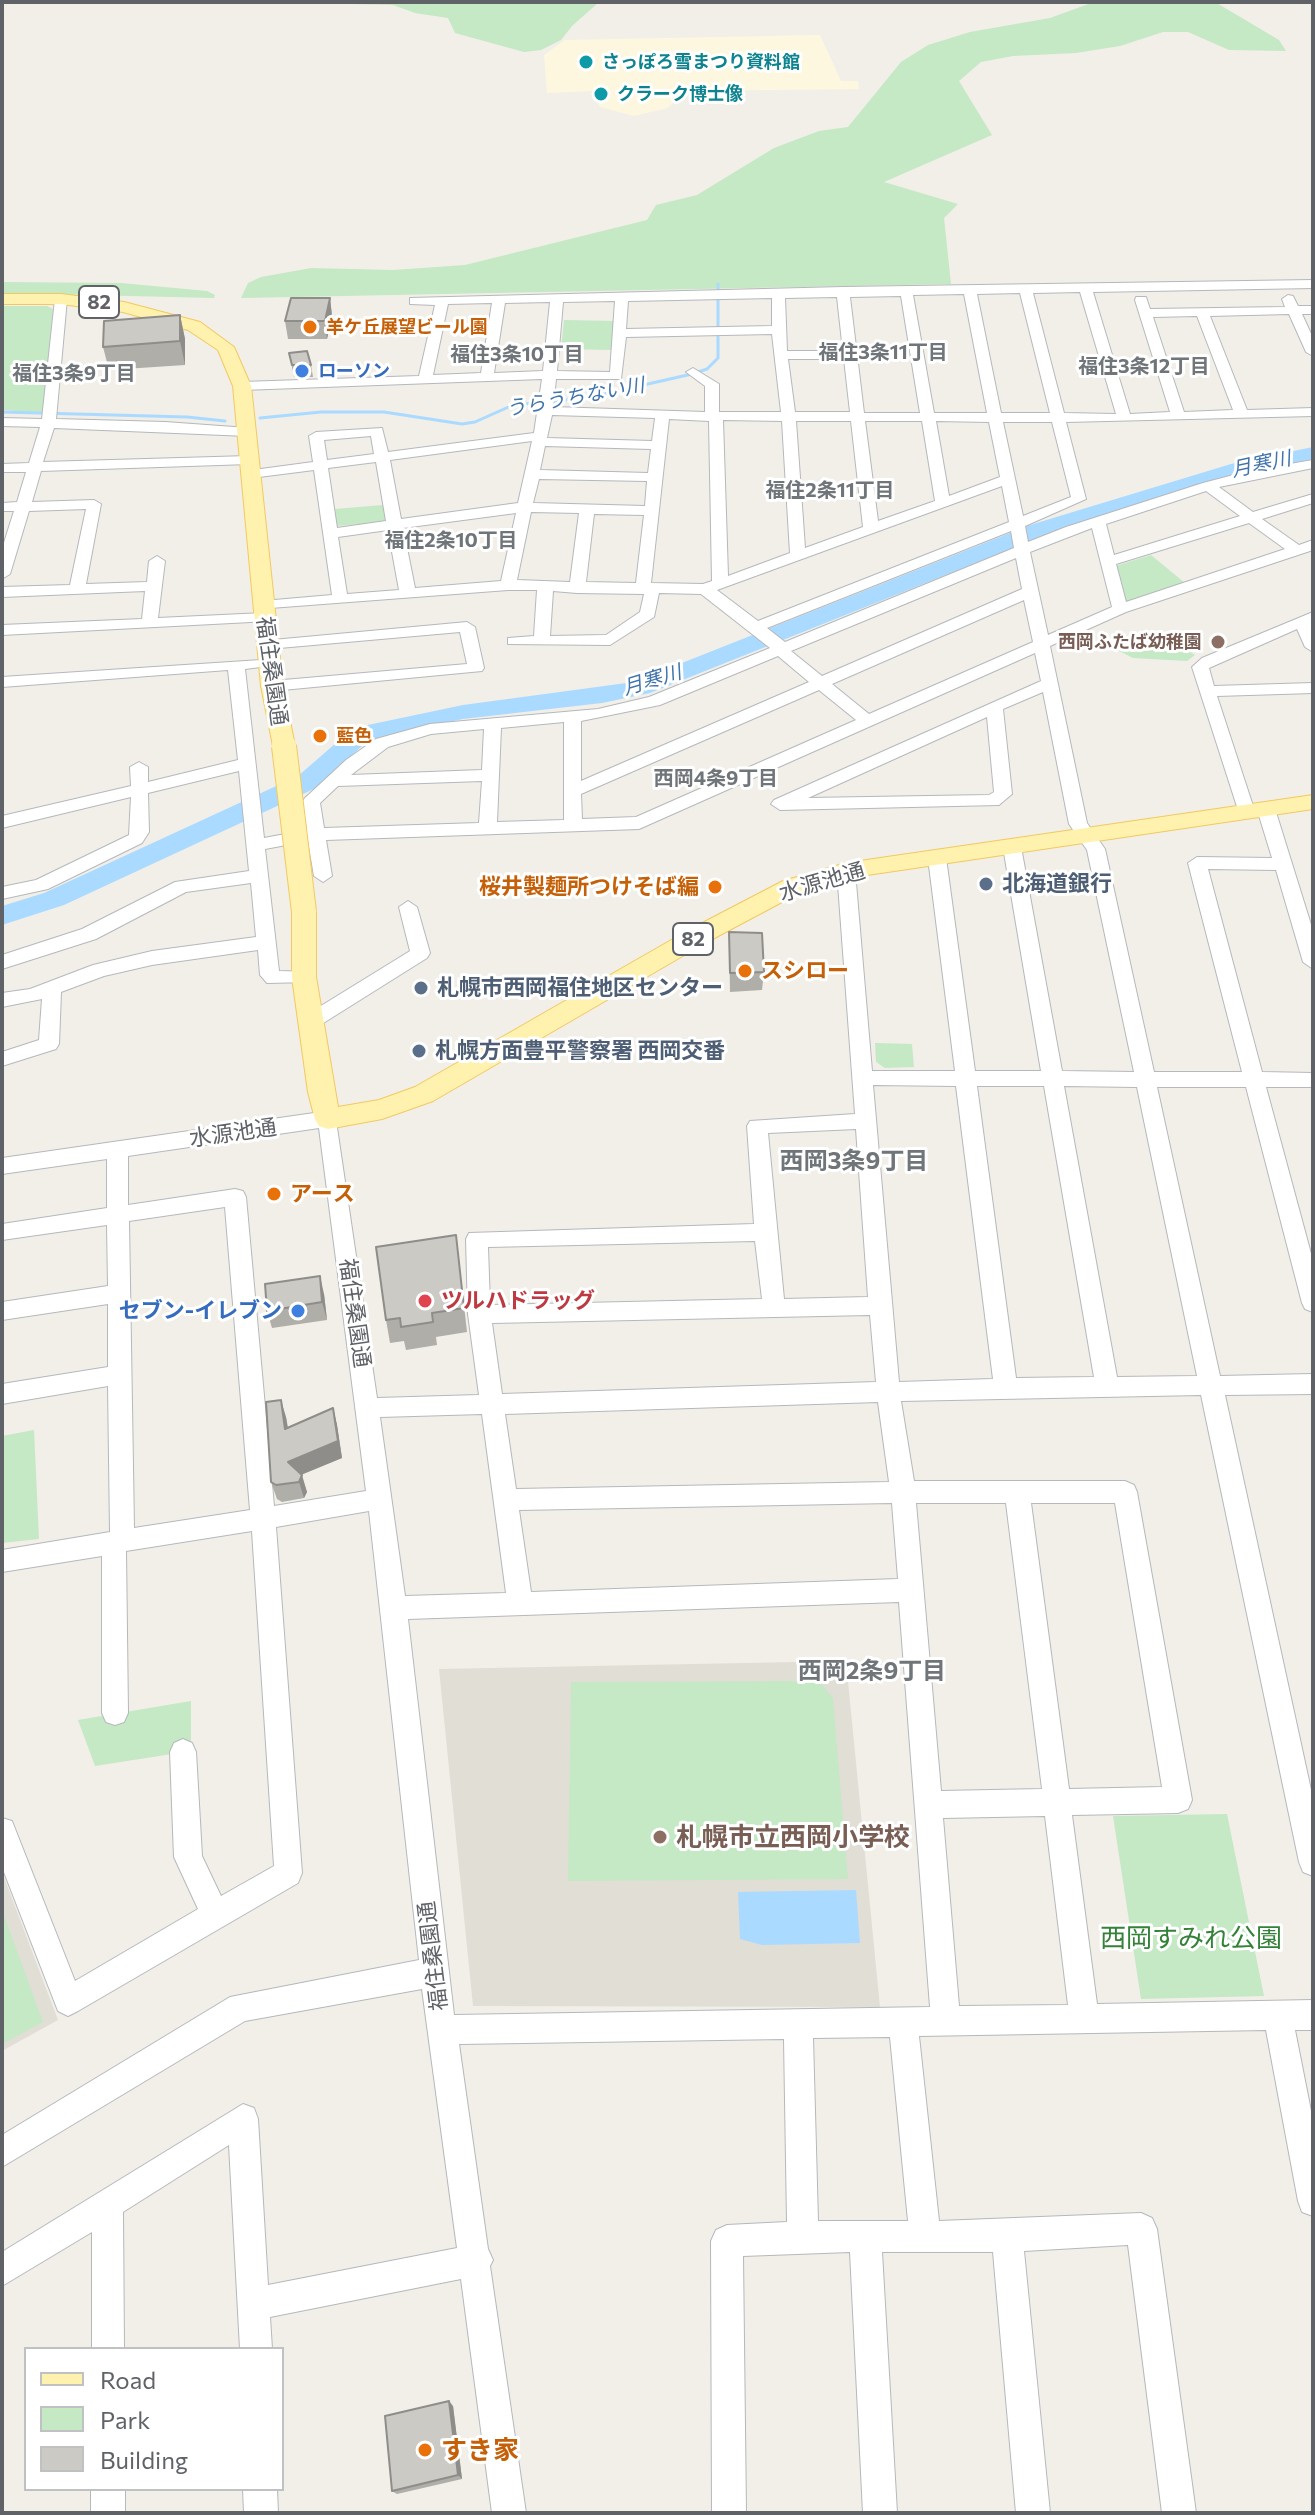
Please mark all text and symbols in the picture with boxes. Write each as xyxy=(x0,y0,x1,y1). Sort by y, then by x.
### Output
place label: さっぽろ雪まつり資料館 xyxy=(602,51,800,73)
marker: さっぽろ雪まつり資料館 xyxy=(577,53,595,71)
place label: クラーク博士像 xyxy=(617,83,743,105)
marker: クラーク博士像 xyxy=(592,85,610,103)
road number: 82 xyxy=(79,286,119,318)
place label: 羊ケ丘展望ビール園 xyxy=(326,316,488,338)
marker: 羊ケ丘展望ビール園 xyxy=(301,318,319,336)
district label: 福住3条11丁目 xyxy=(818,340,948,364)
district label: 福住3条10丁目 xyxy=(450,342,584,366)
district label: 福住3条12丁目 xyxy=(1078,354,1210,378)
place label: ローソン xyxy=(318,360,390,382)
district label: 福住3条9丁目 xyxy=(12,361,136,385)
marker: ローソン xyxy=(293,362,311,380)
water label: うらうちない川 xyxy=(504,373,646,421)
water label: 月寒川 xyxy=(1229,446,1293,482)
district label: 福住2条11丁目 xyxy=(765,478,895,502)
district label: 福住2条10丁目 xyxy=(384,528,518,552)
street label: 福住桑園通 xyxy=(251,615,293,727)
place label: 西岡ふたば幼稚園 xyxy=(1058,631,1202,653)
marker: 西岡ふたば幼稚園 xyxy=(1209,633,1227,651)
water label: 月寒川 xyxy=(620,660,684,700)
place label: 藍色 xyxy=(336,725,372,747)
marker: 藍色 xyxy=(311,727,329,745)
district label: 西岡4条9丁目 xyxy=(654,766,778,790)
street label: 水源池通 xyxy=(776,857,868,907)
place label: 北海道銀行 xyxy=(1002,871,1112,897)
place label: 桜井製麺所つけそば編 xyxy=(479,874,699,900)
marker: 北海道銀行 xyxy=(977,875,995,893)
marker: 桜井製麺所つけそば編 xyxy=(706,878,724,896)
road number: 82 xyxy=(673,923,713,955)
place label: スシロー xyxy=(761,958,849,984)
marker: スシロー xyxy=(736,962,754,980)
place label: 札幌市西岡福住地区センター xyxy=(437,975,723,1001)
marker: 札幌市西岡福住地区センター xyxy=(412,979,430,997)
place label: 札幌方面豊平警察署 西岡交番 xyxy=(435,1038,725,1064)
marker: 札幌方面豊平警察署 西岡交番 xyxy=(410,1042,428,1060)
street label: 水源池通 xyxy=(188,1114,278,1152)
district label: 西岡3条9丁目 xyxy=(780,1147,928,1175)
place label: アース xyxy=(290,1181,355,1207)
marker: アース xyxy=(265,1185,283,1203)
street label: 福住桑園通 xyxy=(334,1257,376,1369)
place label: ツルハドラッグ xyxy=(441,1288,595,1314)
marker: ツルハドラッグ xyxy=(416,1292,434,1310)
place label: セブン-イレブン xyxy=(119,1298,282,1324)
marker: セブン-イレブン xyxy=(289,1302,307,1320)
district label: 西岡2条9丁目 xyxy=(798,1657,946,1685)
place label: 札幌市立西岡小学校 xyxy=(676,1821,910,1853)
marker: 札幌市立西岡小学校 xyxy=(651,1828,669,1846)
street label: 福住桑園通 xyxy=(413,1900,453,2012)
park label: 西岡すみれ公園 xyxy=(1100,1922,1282,1954)
legend xyxy=(24,2347,284,2491)
text: Road xyxy=(100,2365,156,2394)
text: Park xyxy=(100,2405,150,2434)
place label: すき家 xyxy=(441,2434,519,2466)
marker: すき家 xyxy=(416,2441,434,2459)
text: Building xyxy=(100,2445,188,2474)

